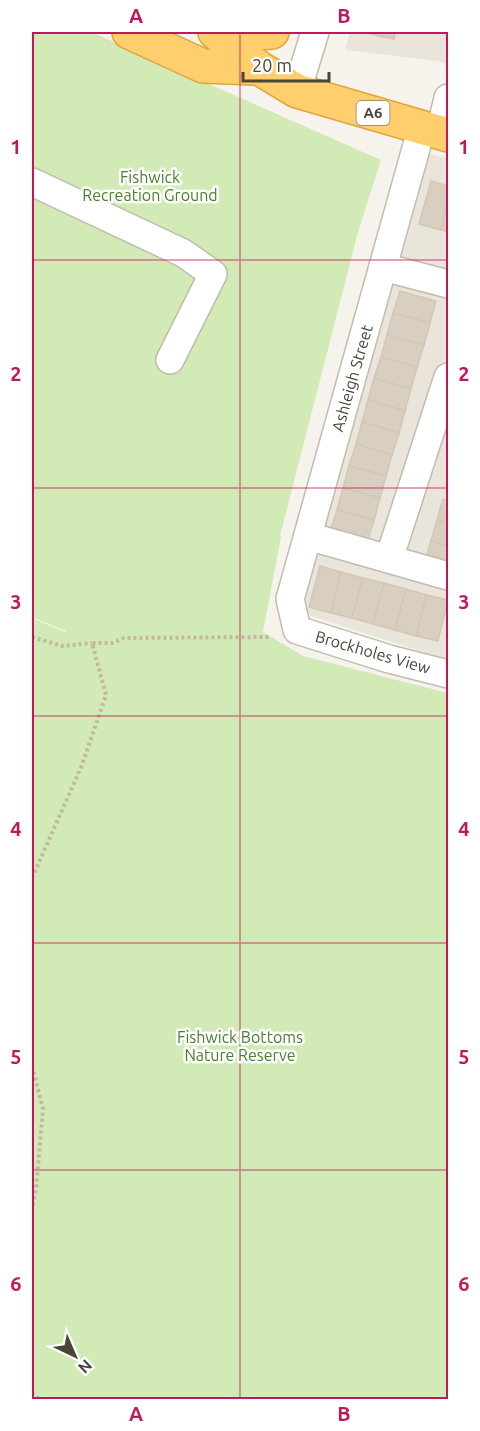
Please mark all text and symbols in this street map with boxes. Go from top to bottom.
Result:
text: A [129,4,143,27]
text: B [337,4,351,27]
scale bar [243,45,328,83]
text: 20 m [252,55,292,75]
road number: A6 [356,101,389,125]
text: 1 [10,135,22,158]
text: 1 [458,135,470,158]
park label: Fishwick Recreation Ground [82,168,218,204]
street label: Ashleigh Street [328,322,376,433]
text: 2 [10,362,22,385]
text: 2 [458,362,470,385]
text: 3 [10,590,22,613]
text: 3 [458,590,470,613]
street label: Brockholes View [313,627,433,677]
text: 4 [10,817,22,840]
text: 4 [458,817,470,840]
park label: Fishwick Bottoms Nature Reserve [177,1028,303,1064]
text: 5 [10,1045,22,1068]
text: 5 [458,1045,470,1068]
text: 6 [10,1272,22,1295]
text: 6 [458,1272,470,1295]
north arrow [45,1326,105,1386]
text: N [75,1356,96,1377]
text: A [129,1402,143,1425]
text: B [337,1402,351,1425]

